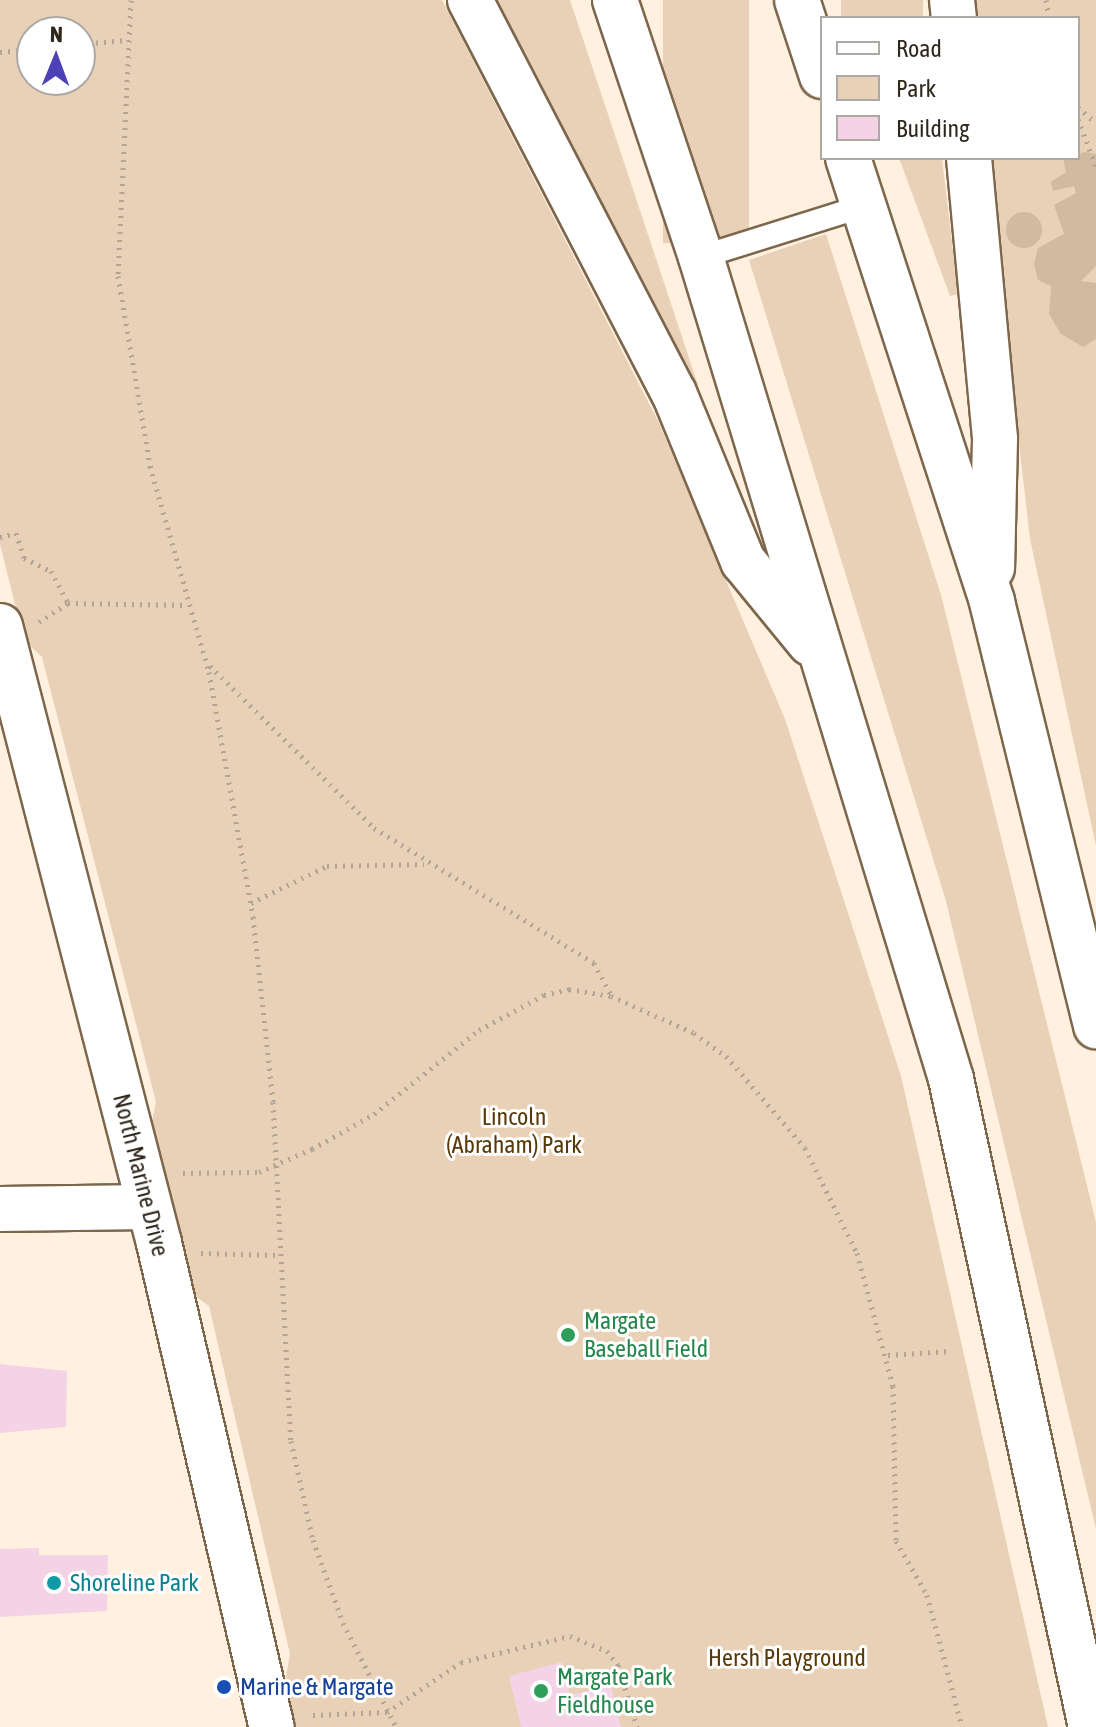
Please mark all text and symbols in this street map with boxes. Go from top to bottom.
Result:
north arrow [16,16,96,96]
legend [820,16,1080,160]
text: N [50,21,63,47]
text: Road [896,35,942,62]
text: Park [896,75,936,102]
text: Building [896,115,969,142]
street label: North Marine Drive [107,1091,175,1259]
park label: Lincoln (Abraham) Park [446,1103,582,1159]
place label: Margate Baseball Field [584,1307,708,1363]
marker: Margate Baseball Field [559,1326,577,1344]
place label: Shoreline Park [70,1569,199,1597]
marker: Shoreline Park [45,1574,63,1592]
park label: Hersh Playground [708,1644,866,1672]
place label: Margate Park Fieldhouse [557,1663,673,1719]
place label: Marine & Margate [240,1673,394,1701]
marker: Marine & Margate [215,1678,233,1696]
marker: Margate Park Fieldhouse [532,1682,550,1700]

